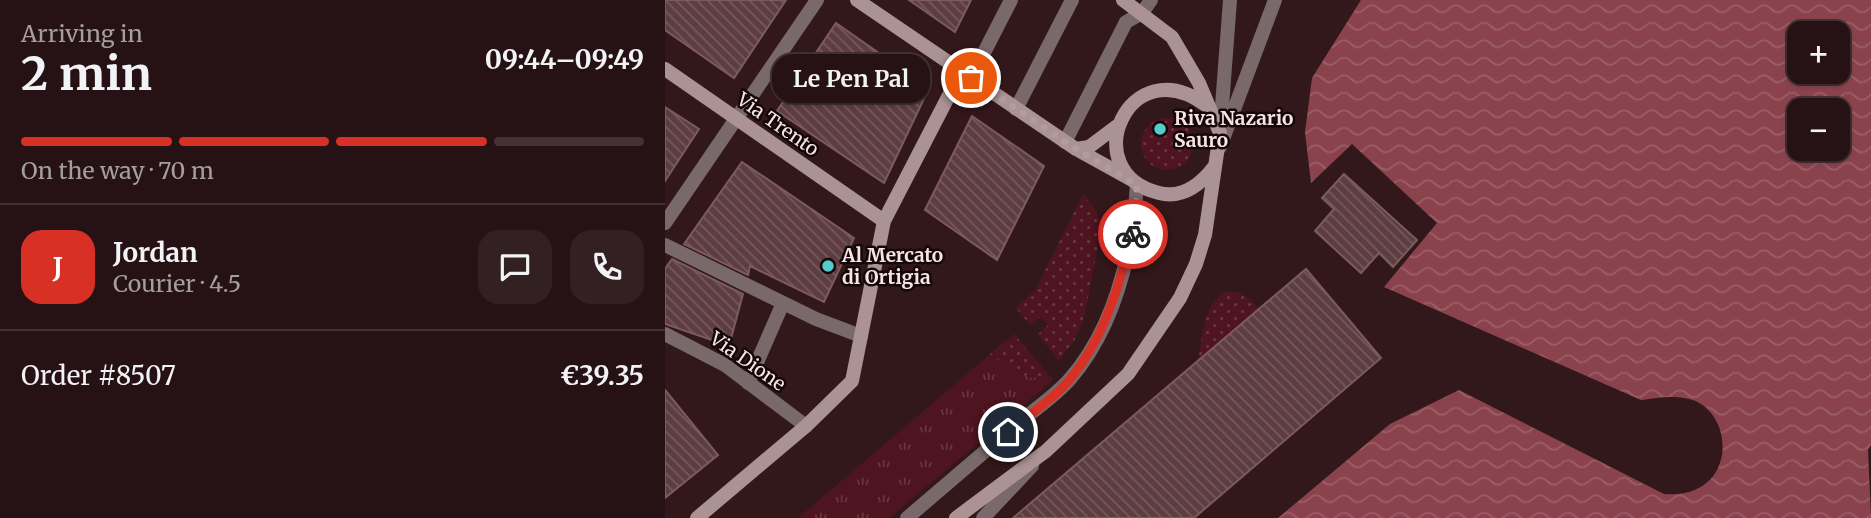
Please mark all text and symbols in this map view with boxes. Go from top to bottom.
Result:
text: Arriving in [21,19,143,48]
map controls [1787,21,1850,161]
button: + [1787,21,1850,84]
text: 09:44–09:49 [485,43,644,76]
text: 2 min [21,45,152,103]
pin [941,48,1001,108]
callout: Le Pen Pal [771,54,929,102]
icon: bag [952,59,990,97]
text: Le Pen Pal [793,64,909,93]
street label: Via Trento [731,86,824,161]
button: − [1787,98,1850,161]
place label: Riva Nazario Sauro [1174,106,1293,152]
marker: Riva Nazario Sauro [1152,121,1168,137]
text: On the way · 70 m [21,156,214,185]
courier [1098,199,1168,269]
icon: bike [1114,215,1152,253]
button: chat [478,230,552,304]
button: phone [570,230,644,304]
text: Jordan [113,236,198,269]
place label: Al Mercato di Ortigia [841,243,943,289]
text: J [53,251,63,284]
marker: Al Mercato di Ortigia [820,258,836,274]
text: Courier · 4.5 [113,269,241,298]
street label: Via Dione [705,326,791,396]
text: Order #8507 [21,359,176,392]
text: €39.35 [560,359,644,392]
pin [978,402,1038,462]
icon: home [989,413,1027,451]

